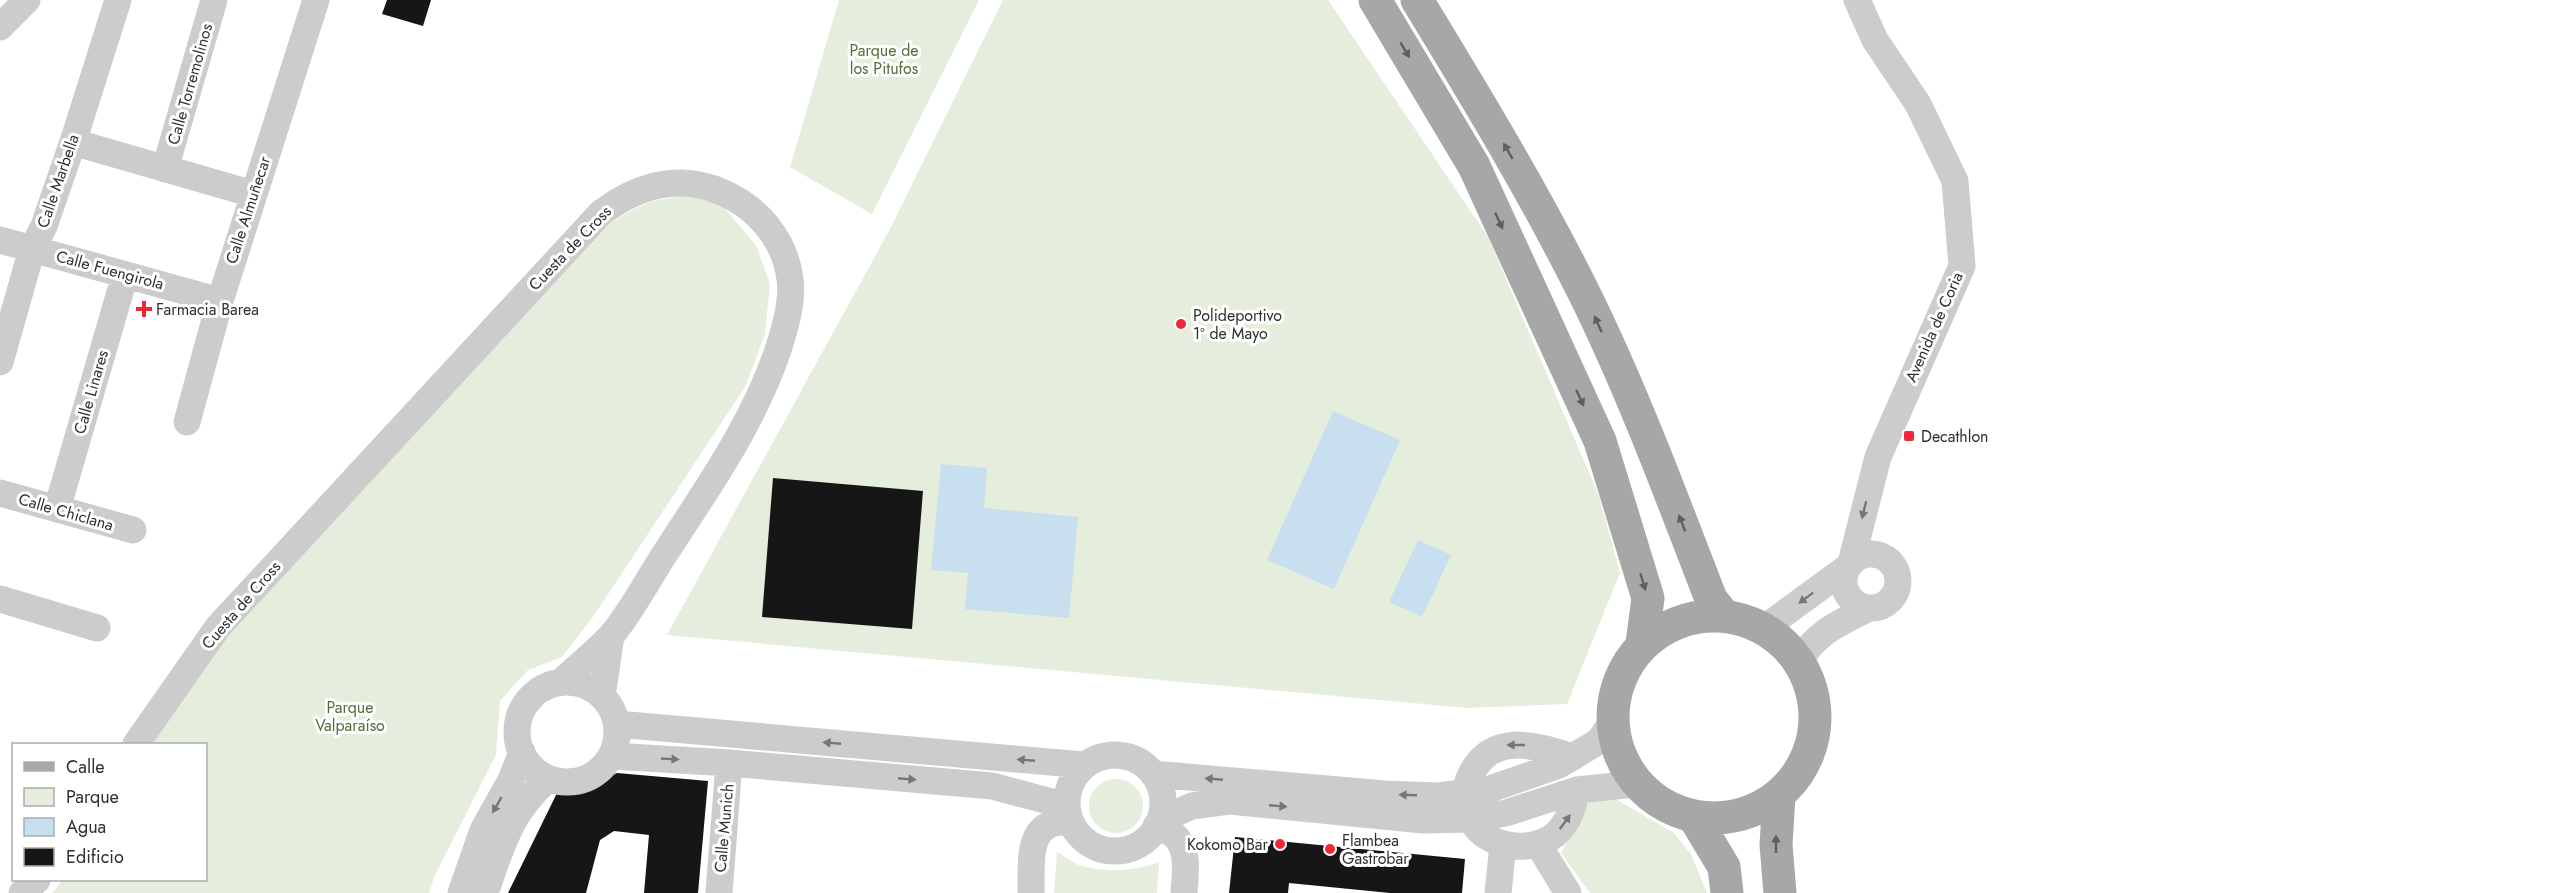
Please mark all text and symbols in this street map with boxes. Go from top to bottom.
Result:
street label: Calle Torremolinos [162,21,218,147]
park label: Parque de los Pitufos [849,39,919,80]
one-way arrow [1399,42,1410,58]
street label: Calle Marbella [31,131,85,231]
one-way arrow [1503,142,1513,159]
street label: Calle Almuñecar [220,153,276,267]
street label: Cuesta de Cross [523,200,617,296]
one-way arrow [1494,212,1504,230]
street label: Calle Fuengirola [54,245,166,295]
street label: Avenida de Coria [1899,268,1969,386]
place label: Farmacia Barea [156,298,259,321]
marker: Farmacia Barea [137,302,151,316]
place label: Polideportivo 1º de Mayo [1193,304,1282,345]
one-way arrow [1593,315,1603,333]
marker: Polideportivo 1º de Mayo [1174,317,1188,331]
street label: Calle Linares [68,347,114,437]
one-way arrow [1576,389,1585,406]
place label: Decathlon [1921,425,1989,448]
marker: Decathlon [1902,429,1916,443]
street label: Calle Chiclana [16,487,116,537]
one-way arrow [1859,500,1869,519]
one-way arrow [1676,514,1686,532]
street label: Cuesta de Cross [196,556,286,654]
one-way arrow [1639,573,1648,591]
one-way arrow [1798,592,1814,604]
park label: Parque Valparaíso [315,696,385,737]
one-way arrow [822,738,841,748]
one-way arrow [1507,740,1526,750]
legend [12,743,207,881]
text: Calle [66,754,105,780]
one-way arrow [661,755,680,764]
one-way arrow [1017,755,1036,765]
one-way arrow [897,774,916,784]
one-way arrow [1204,774,1223,784]
street label: Calle Munich [709,783,739,873]
text: Parque [66,784,119,810]
one-way arrow [1399,790,1418,799]
one-way arrow [492,797,503,813]
one-way arrow [1269,801,1288,811]
text: Agua [66,814,106,840]
one-way arrow [1559,815,1571,831]
place label: Flambea Gastrobar [1342,829,1409,870]
place label: Kokomo Bar [1187,833,1269,856]
one-way arrow [1772,835,1781,854]
marker: Kokomo Bar [1273,837,1287,851]
marker: Flambea Gastrobar [1323,842,1337,856]
text: Edificio [66,844,124,870]

